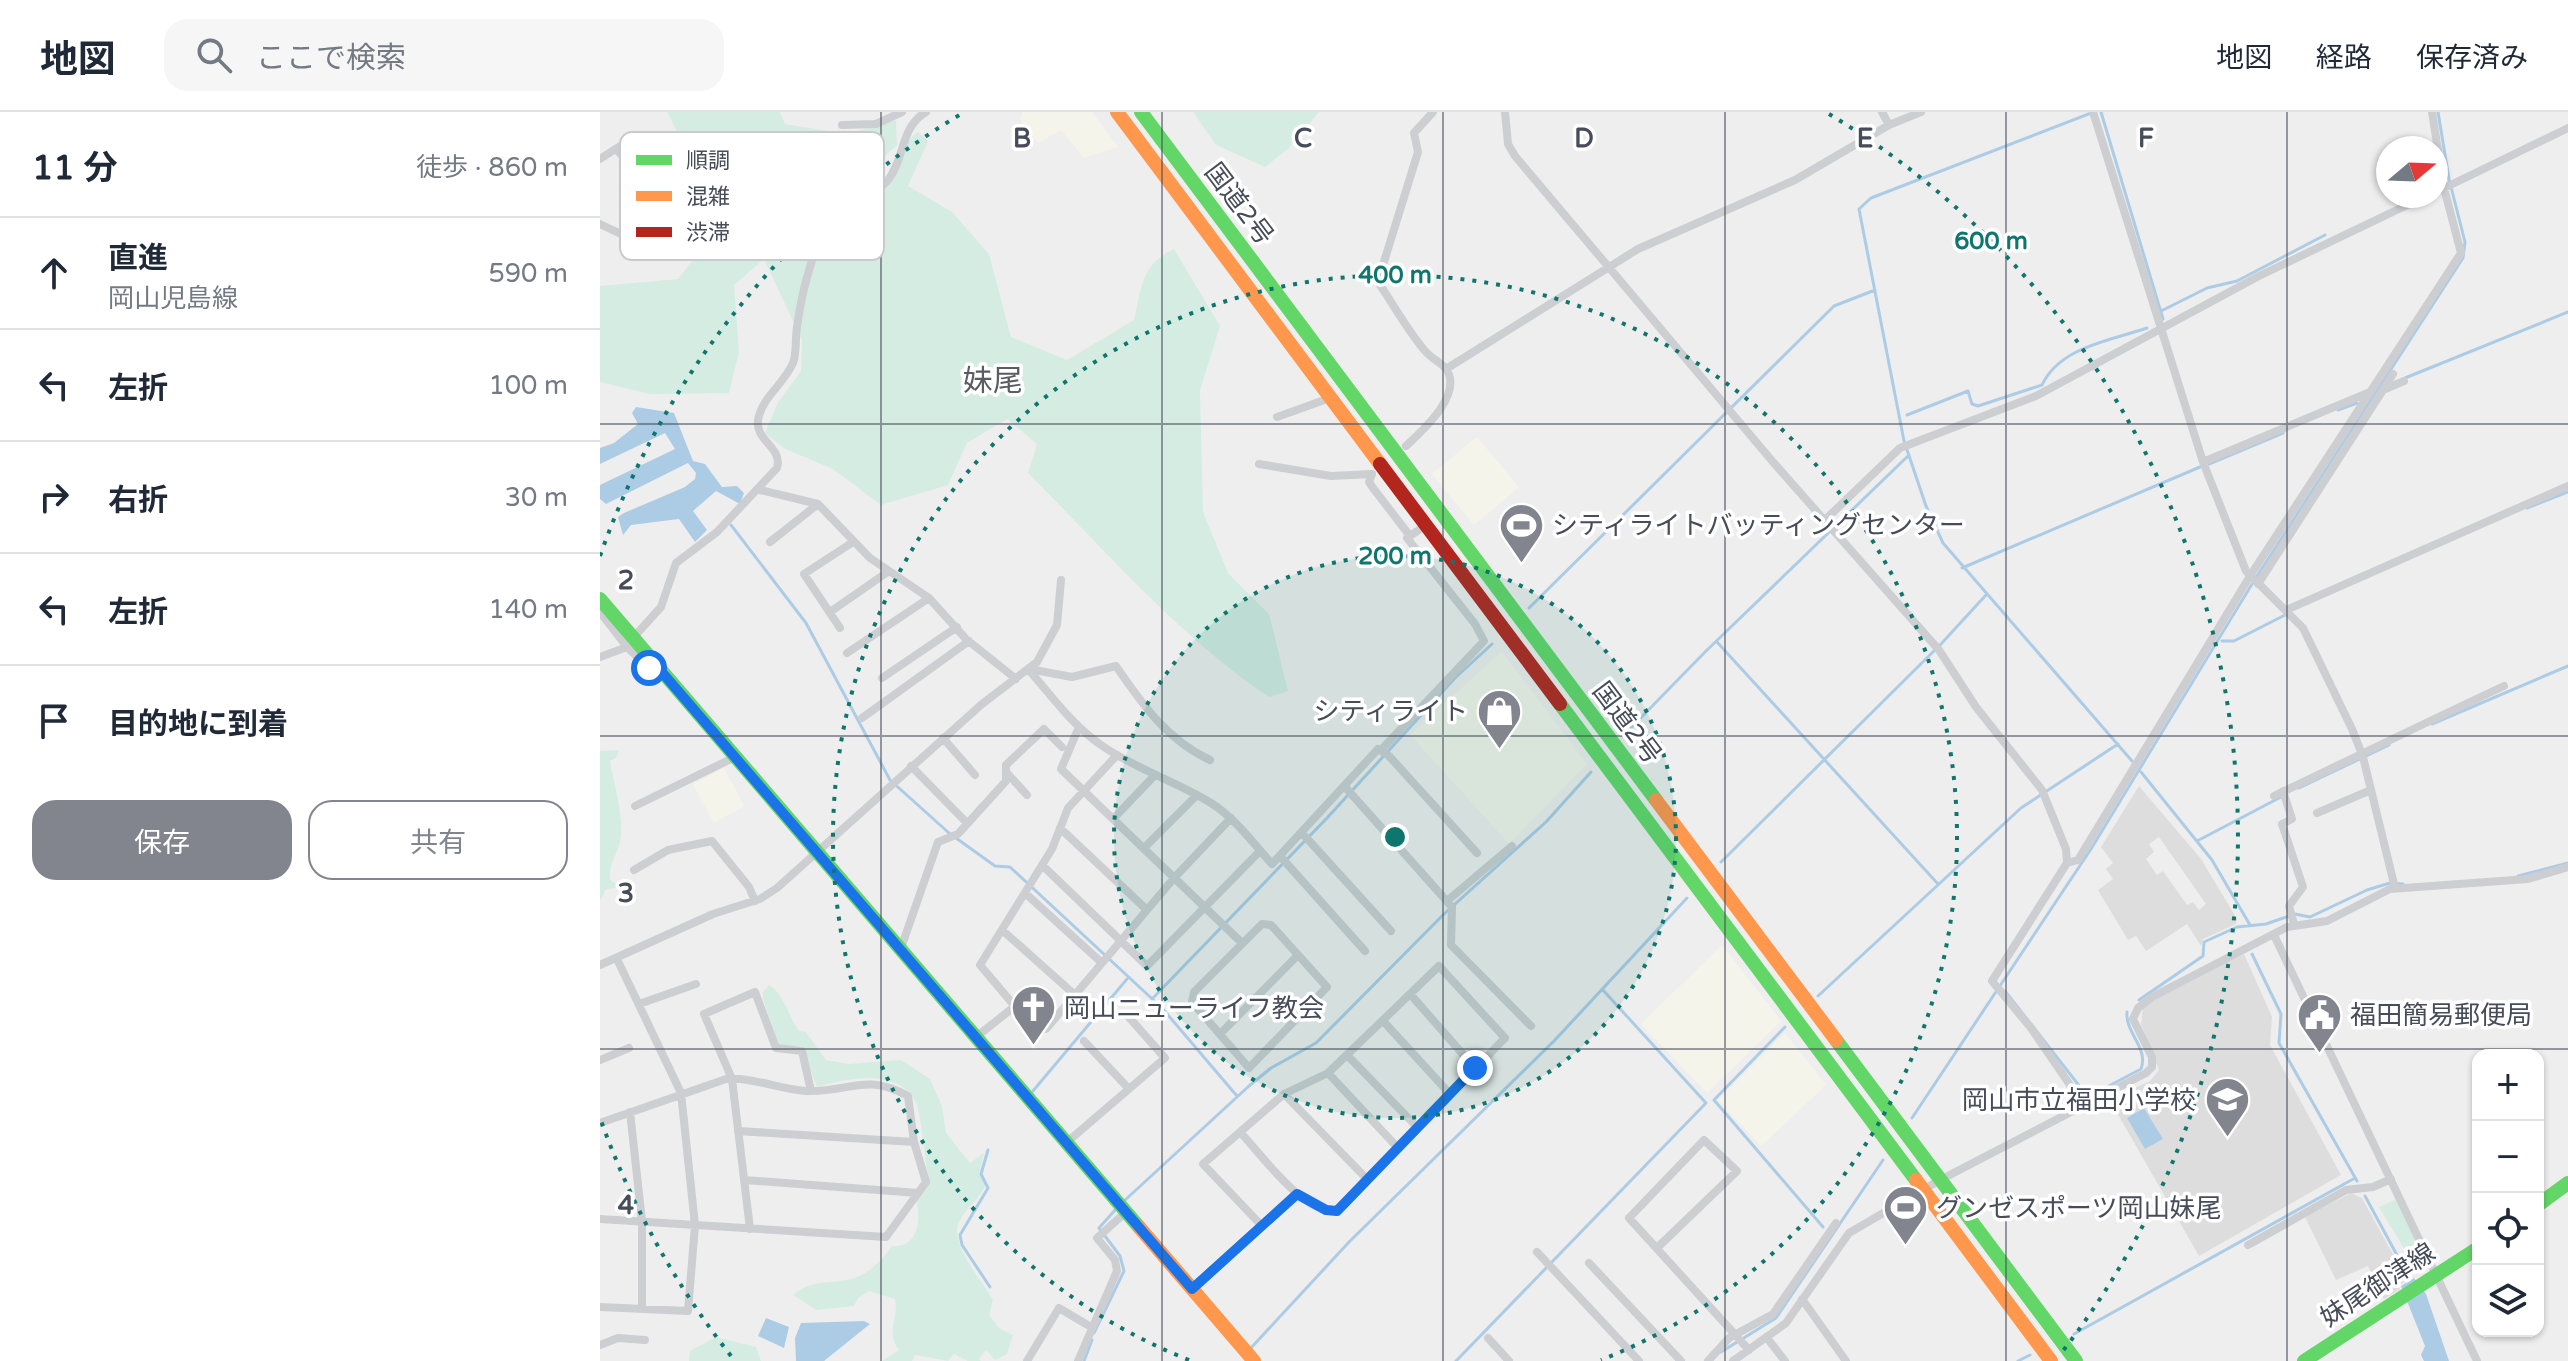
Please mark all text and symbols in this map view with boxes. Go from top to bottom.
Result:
search box [164,19,724,91]
icon: search [192,33,236,77]
text: 地図 [40,37,116,83]
text: ここで検索 [256,40,406,77]
text: 地図 [2216,41,2272,75]
text: 経路 [2316,41,2372,75]
text: 保存済み [2416,41,2528,75]
text: B [1013,123,1031,154]
text: C [1294,123,1312,154]
text: D [1574,123,1594,154]
text: E [1857,123,1873,154]
text: F [2138,123,2154,154]
legend [620,132,884,260]
north arrow [2376,136,2448,208]
text: 11 分 [32,148,118,189]
text: 順調 [686,148,730,174]
text: 徒歩 · 860 m [416,152,568,183]
street label: 国道2号 [1198,157,1280,251]
text: 混雑 [686,184,730,210]
text: 渋滞 [686,220,730,246]
text: 600 m [1954,227,2028,256]
text: 直進 [108,240,168,277]
icon: ahead [32,251,76,295]
text: 590 m [488,258,568,289]
text: 400 m [1358,261,1432,290]
text: 岡山児島線 [108,283,238,314]
icon: left [32,363,76,407]
district label: 妹尾 [963,363,1023,400]
text: 左折 [108,370,168,407]
text: 100 m [488,370,568,401]
icon: right [32,475,76,519]
text: 右折 [108,482,168,519]
text: 30 m [505,482,568,513]
sports icon: シティライトバッティングセンター [1497,501,1545,564]
place label: シティライトバッティングセンター [1552,510,1965,541]
text: 200 m [1358,542,1432,571]
text: 2 [618,565,634,596]
icon: left [32,587,76,631]
text: 左折 [108,594,168,631]
text: 140 m [488,594,568,625]
route start [631,650,667,686]
street label: 国道2号 [1586,676,1668,770]
shop icon: シティライト [1475,687,1523,750]
place label: シティライト [1314,696,1468,727]
icon: arrive [32,699,76,743]
text: 目的地に到着 [108,706,288,743]
button: 保存 [32,800,292,880]
button: 共有 [308,800,568,880]
centre of rings [1381,823,1409,851]
text: 3 [618,878,634,909]
church icon: 岡山ニューライフ教会 [1009,984,1057,1047]
public building icon: 福田簡易郵便局 [2295,991,2343,1054]
place label: 岡山ニューライフ教会 [1064,993,1324,1024]
place label: 福田簡易郵便局 [2350,1000,2532,1031]
map controls [2472,1049,2544,1337]
button: + [2472,1049,2544,1121]
route end [1457,1050,1493,1086]
school or university icon: 岡山市立福田小学校 [2203,1076,2251,1139]
place label: 岡山市立福田小学校 [1962,1085,2196,1116]
button: − [2472,1121,2544,1193]
sports icon: グンゼスポーツ岡山妹尾 [1881,1184,1929,1247]
text: 4 [618,1190,634,1221]
place label: グンゼスポーツ岡山妹尾 [1936,1193,2221,1224]
button: locate [2472,1193,2544,1265]
street label: 妹尾御津線 [2315,1237,2441,1333]
button: layers [2472,1265,2544,1337]

